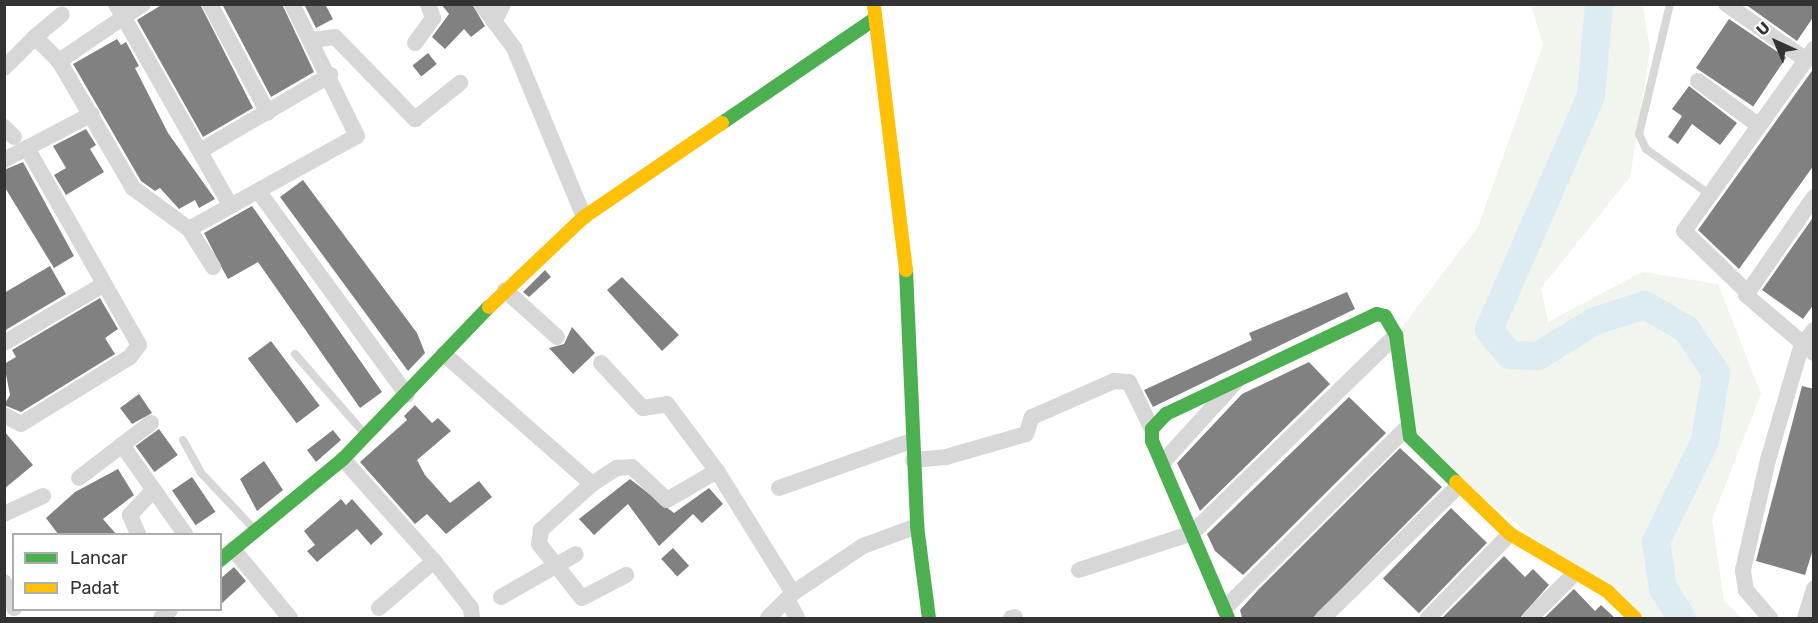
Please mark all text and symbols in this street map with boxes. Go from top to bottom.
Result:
north arrow [1746,12,1806,72]
text: U [1752,18,1774,40]
legend [12,533,222,611]
text: Lancar [70,547,128,569]
text: Padat [70,577,119,599]

